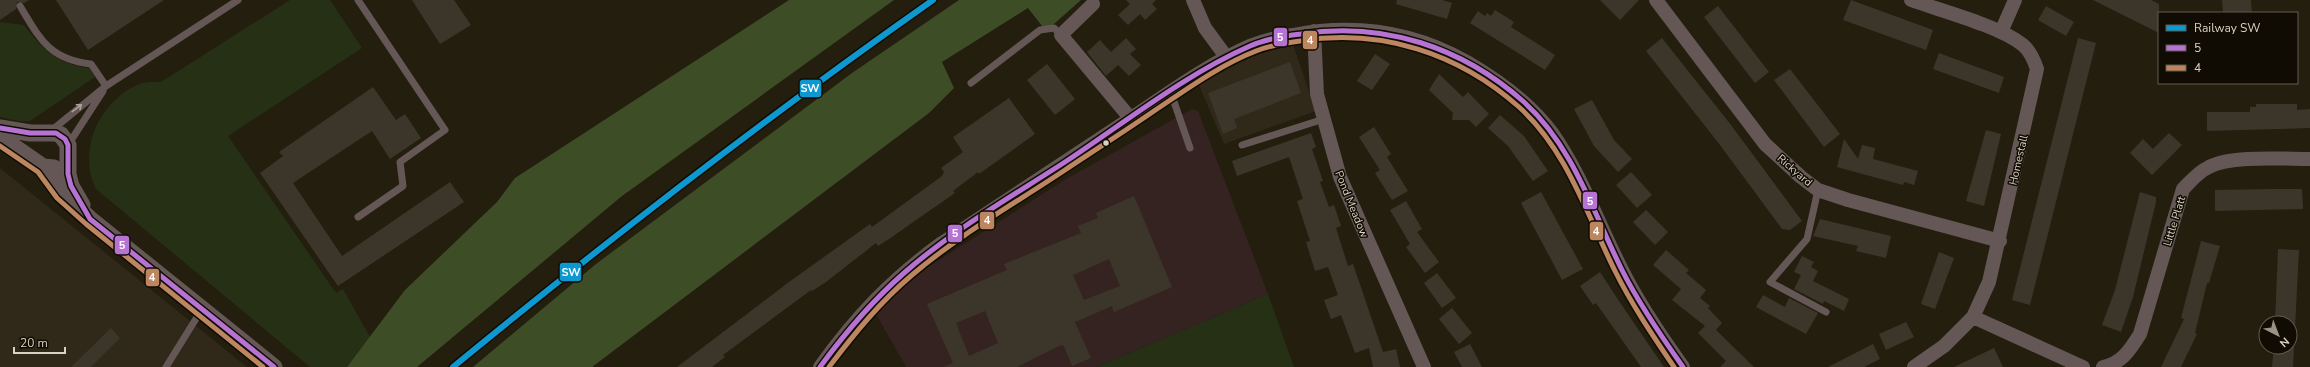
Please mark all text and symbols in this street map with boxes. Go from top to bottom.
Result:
legend [2158,12,2298,84]
text: Railway SW [2194,20,2261,36]
line badge: 5 [1273,27,1288,47]
text: 5 [1277,30,1284,45]
line badge: 4 [1302,30,1318,50]
text: 4 [1307,33,1314,48]
text: 5 [2194,40,2201,56]
text: 4 [2194,60,2201,76]
line badge: SW [799,79,822,98]
text: SW [800,81,820,96]
one-way arrow [71,104,82,113]
street label: Homestall [2005,133,2032,187]
unlabelled marker [1101,138,1111,148]
street label: Rickyard [1774,151,1815,190]
street label: Pond Meadow [1331,168,1372,240]
line badge: 5 [1582,191,1598,210]
text: 5 [1587,194,1594,209]
street label: Little Platt [2160,194,2189,248]
line badge: 4 [979,211,995,230]
text: 4 [984,213,991,228]
line badge: 4 [1589,221,1604,241]
line badge: 5 [947,224,963,243]
text: 4 [1593,224,1600,239]
text: 5 [952,226,959,241]
line badge: 5 [114,235,130,255]
text: 5 [119,238,126,253]
line badge: SW [559,262,582,282]
text: SW [561,265,581,280]
line badge: 4 [145,268,160,287]
text: 4 [149,270,156,285]
north arrow [2258,315,2298,355]
scale bar [14,329,65,355]
text: N [2276,334,2292,350]
text: 20 m [20,335,48,351]

